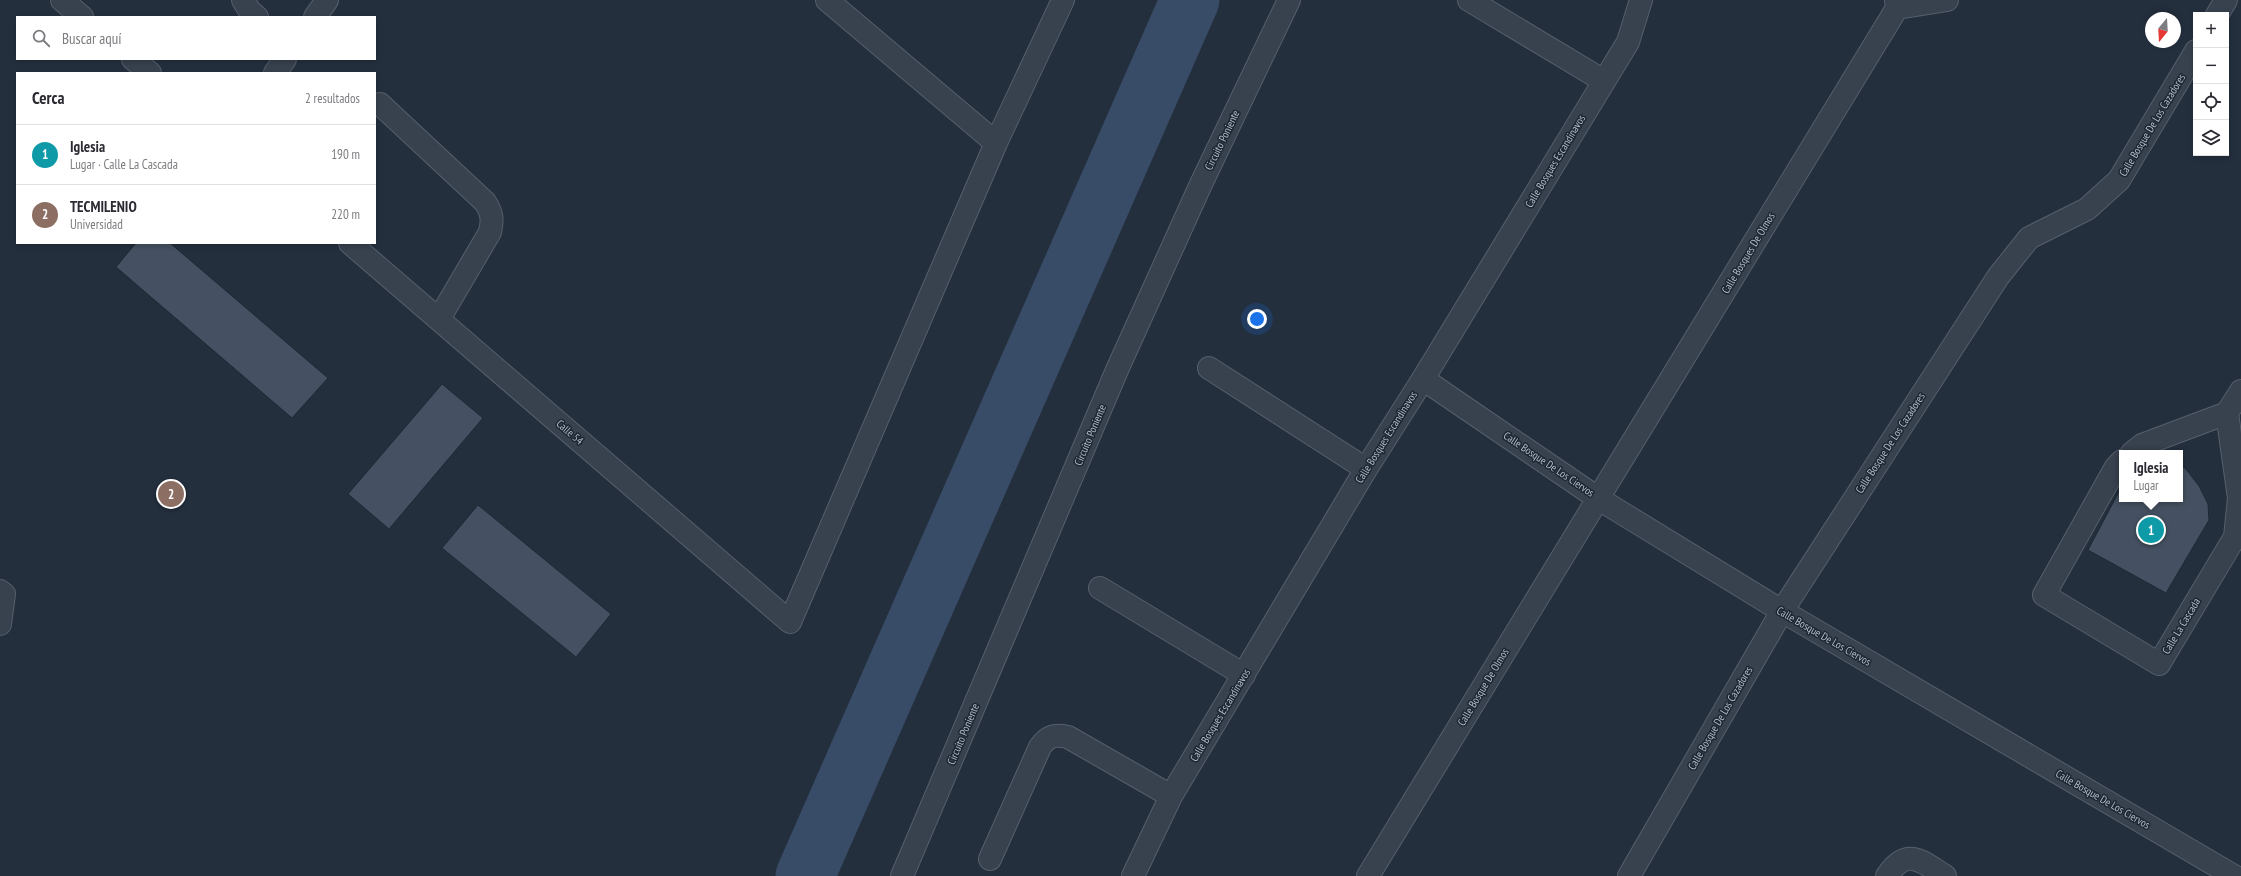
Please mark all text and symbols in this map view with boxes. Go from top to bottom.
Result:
north arrow [2145,12,2181,48]
map controls [2193,12,2229,156]
button: + [2193,12,2229,48]
search box [16,16,376,60]
icon: search [30,27,52,49]
text: Buscar aquí [62,29,122,48]
button: − [2193,48,2229,84]
street label: Calle Bosque De Los Cazadores [2116,71,2188,179]
button: locate [2193,84,2229,120]
text: Cerca [32,87,65,109]
text: 2 resultados [305,90,360,107]
street label: Circuito Poniente [1201,107,1243,172]
street label: Calle Bosques Escandinavos [1522,112,1588,210]
button: layers [2193,120,2229,156]
text: Iglesia [70,137,105,156]
text: 1 [42,146,48,163]
text: 190 m [331,146,360,163]
text: Lugar · Calle La Cascada [70,156,178,173]
text: TECMILENIO [70,197,137,216]
text: 2 [42,206,48,223]
text: 220 m [331,206,360,223]
street label: Calle Bosques De Olmos [1718,210,1778,296]
text: Universidad [70,216,123,233]
your location [1247,309,1267,329]
street label: Calle Bosques Escandinavos [1352,388,1420,486]
street label: Calle Bosque De Los Cazadores [1852,390,1928,496]
street label: Circuito Poniente [1071,402,1109,468]
street label: Calle 54 [554,416,586,448]
street label: Calle Bosque De Los Ciervos [1501,428,1597,500]
popup [2119,450,2183,502]
text: Iglesia [2133,458,2169,477]
text: Lugar [2133,477,2159,494]
pin: 2 [158,479,184,509]
pin: 1 [2138,515,2164,545]
street label: Calle La Cascada [2159,595,2203,657]
street label: Calle Bosque De Los Ciervos [1774,603,1874,669]
street label: Calle Bosque De Olmos [1454,645,1512,728]
street label: Calle Bosque De Los Cazadores [1685,663,1756,772]
street label: Calle Bosques Escandinavos [1187,666,1253,764]
street label: Circuito Poniente [944,701,982,767]
street label: Calle Bosque De Los Ciervos [2053,766,2153,832]

